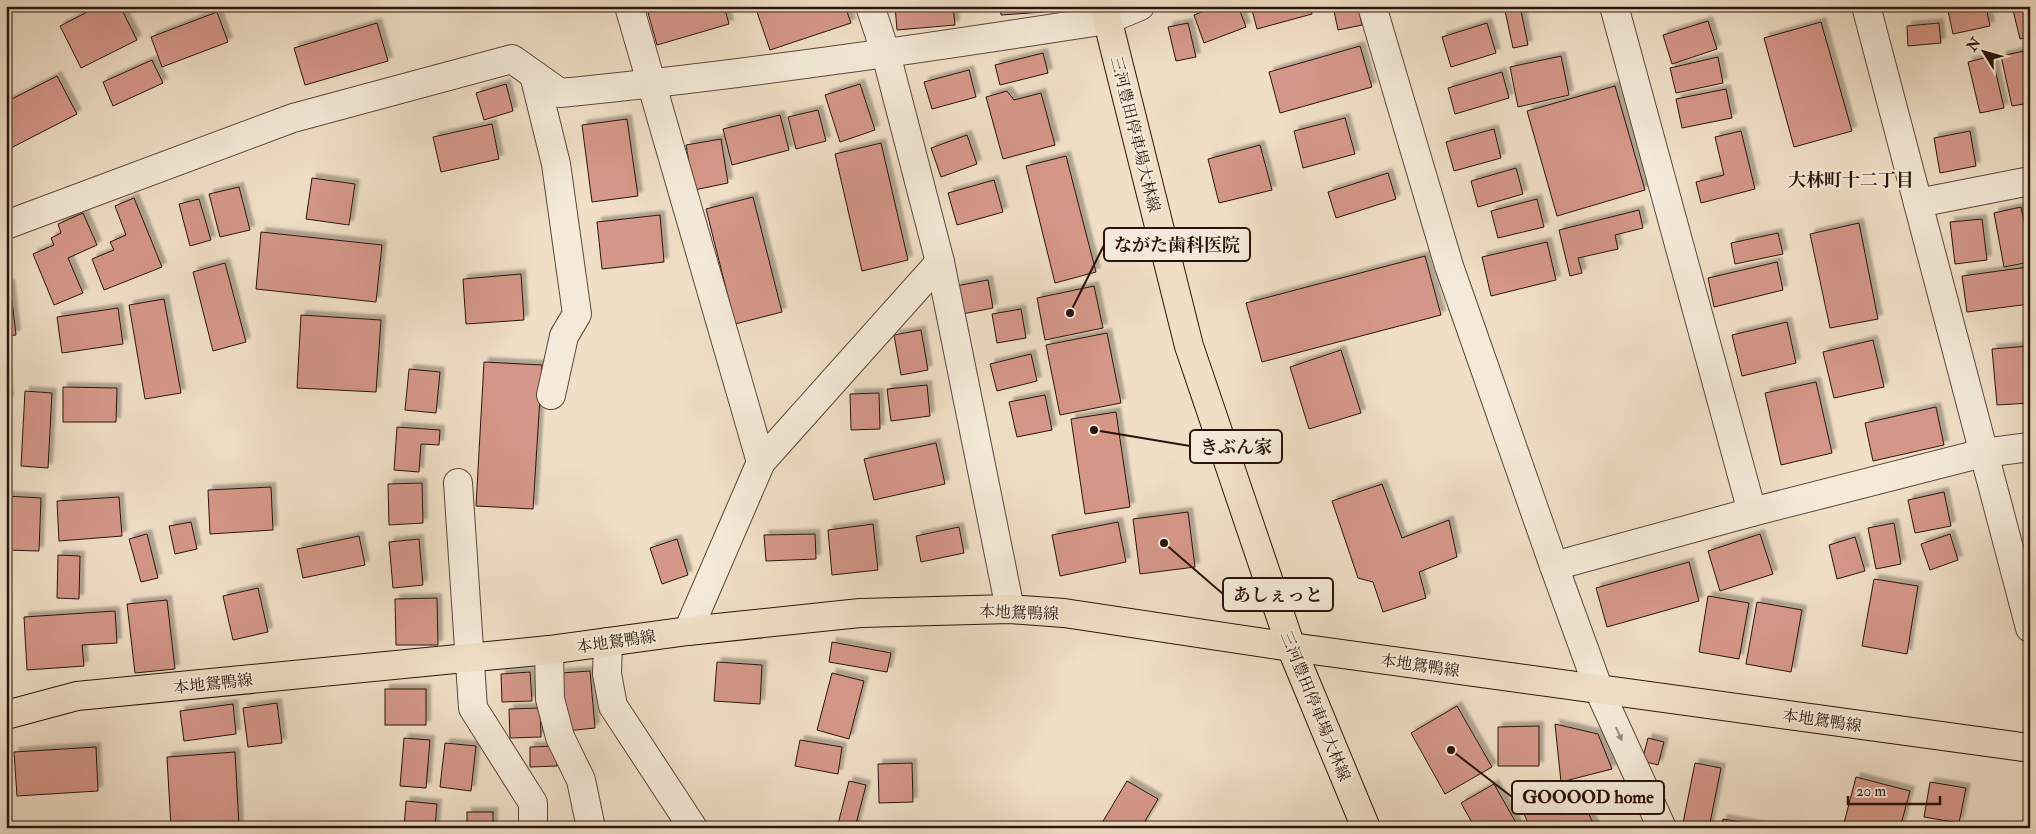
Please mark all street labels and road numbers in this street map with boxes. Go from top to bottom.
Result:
street label: 三河豊田停車場大林線 [1106,54,1164,214]
street label: 本地鴛鴨線 [979,602,1059,624]
street label: 本地鴛鴨線 [575,627,657,657]
street label: 三河豊田停車場大林線 [1276,628,1354,784]
street label: 本地鴛鴨線 [1379,651,1461,681]
street label: 本地鴛鴨線 [172,670,254,698]
street label: 本地鴛鴨線 [1781,706,1863,736]

